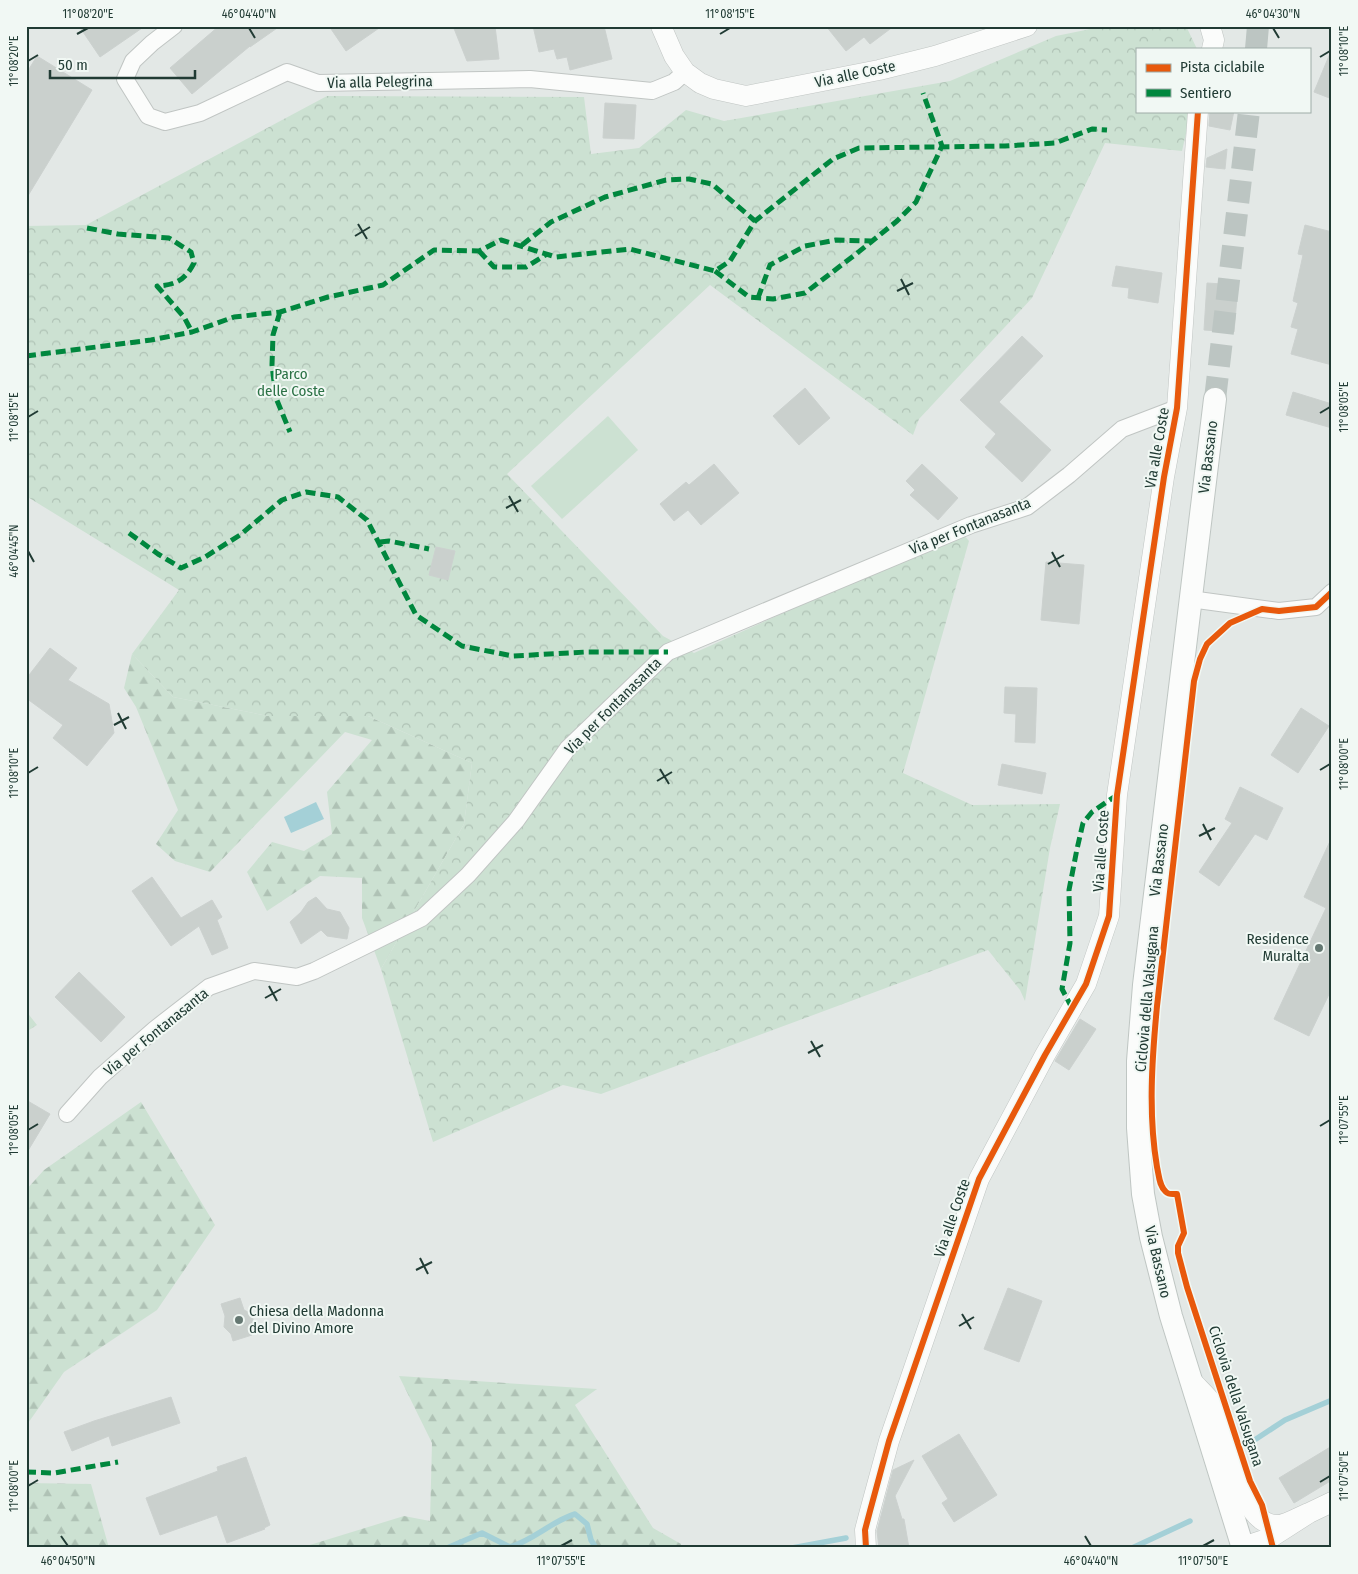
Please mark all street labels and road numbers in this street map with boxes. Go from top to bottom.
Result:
street label: Via alle Coste [813,57,897,91]
street label: Via alla Pelegrina [327,72,433,92]
street label: Via alle Coste [1141,406,1173,490]
street label: Via Bassano [1195,419,1221,495]
street label: Via per Fontanasanta [907,493,1033,559]
street label: Via per Fontanasanta [561,654,665,758]
street label: Via alle Coste [1089,809,1113,893]
street label: Via Bassano [1146,822,1172,898]
street label: Ciclovia della Valsugana [1132,925,1162,1073]
street label: Via per Fontanasanta [100,984,212,1080]
street label: Via alle Coste [930,1176,974,1260]
street label: Via Bassano [1141,1224,1175,1300]
street label: Ciclovia della Valsugana [1205,1323,1267,1469]

